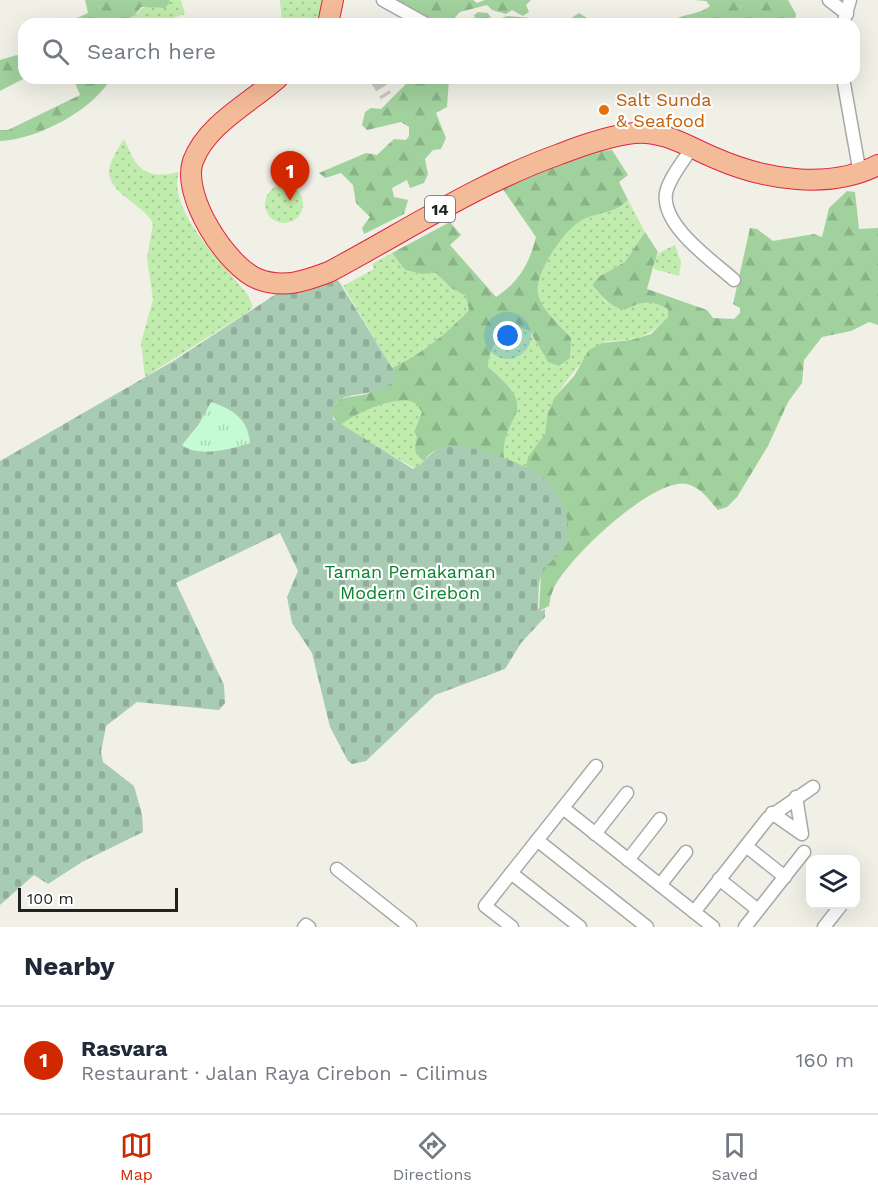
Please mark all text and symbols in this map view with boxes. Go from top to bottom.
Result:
search box [18,18,860,84]
icon: search [39,35,72,68]
text: Search here [87,39,216,64]
place label: Salt Sunda & Seafood [616,89,712,131]
marker: Salt Sunda & Seafood [597,103,611,117]
pin: 1 [270,152,310,201]
road number: 14 [425,196,455,222]
your location [493,321,522,350]
park label: Taman Pemakaman Modern Cirebon [324,561,496,603]
map controls [806,855,860,909]
button: layers [806,855,860,909]
scale bar [18,885,178,912]
text: 100 m [27,889,74,908]
text: Nearby [24,951,115,981]
text: Rasvara [81,1036,167,1061]
text: 1 [39,1048,48,1072]
text: 160 m [796,1048,854,1072]
text: Restaurant · Jalan Raya Cirebon - Cilimus [81,1061,488,1085]
tab: Map [120,1129,153,1184]
tab: Directions [393,1129,472,1184]
tab: Saved [712,1129,758,1184]

